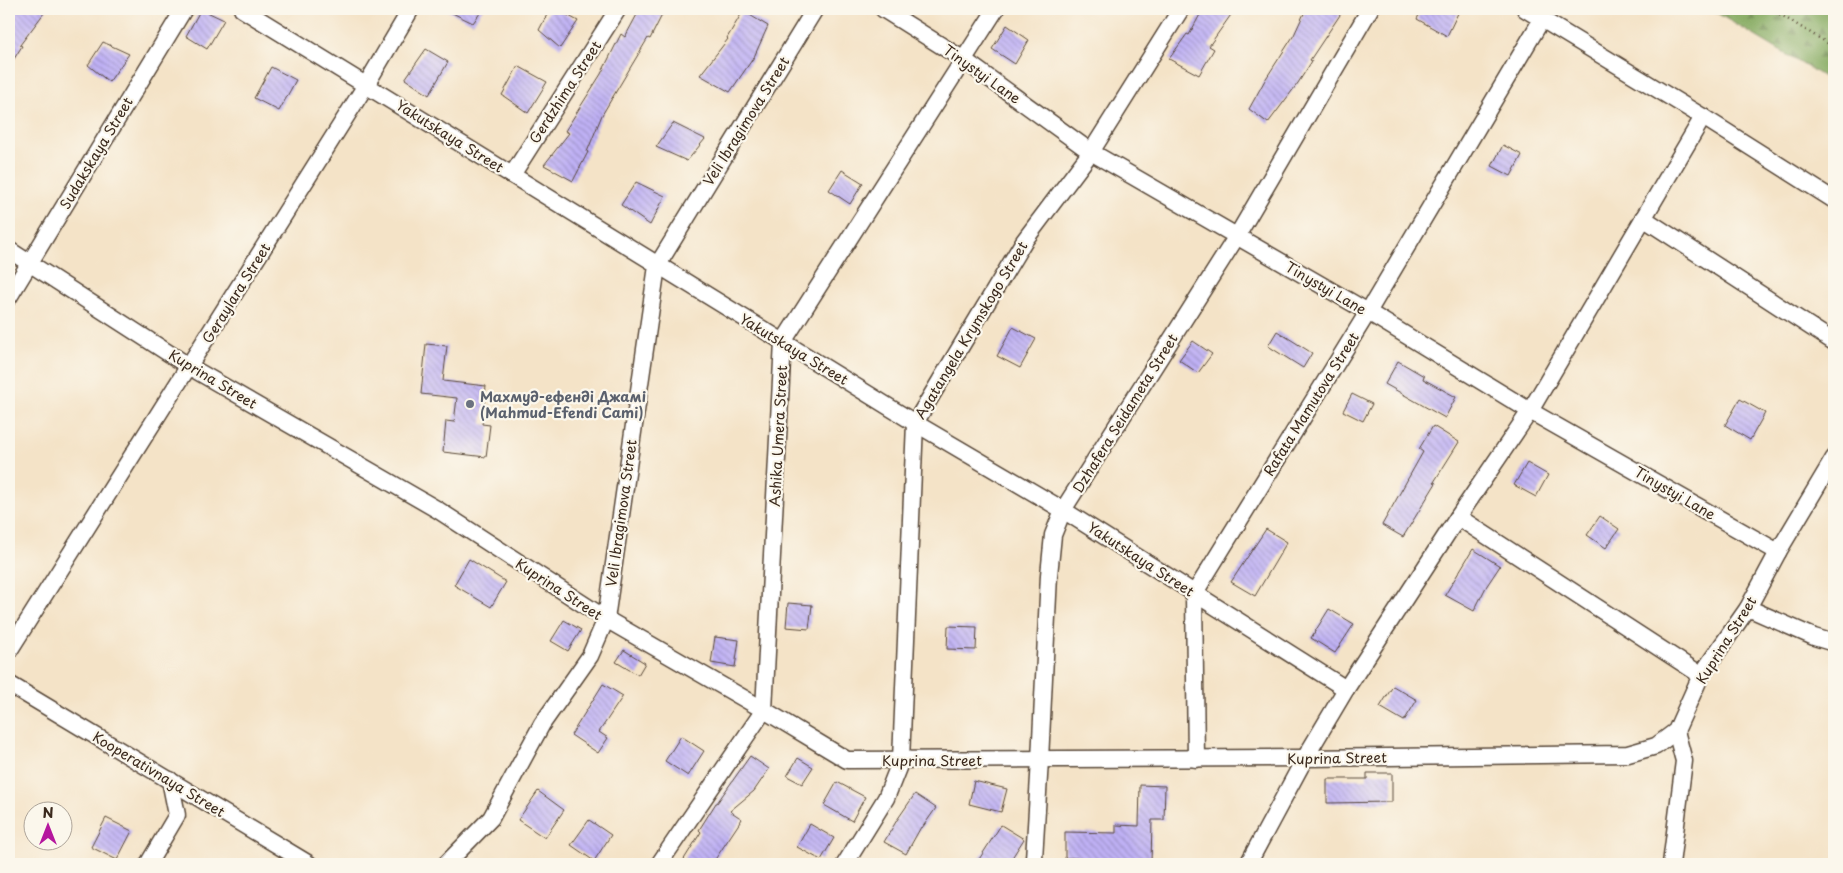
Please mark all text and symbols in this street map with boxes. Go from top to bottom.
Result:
street label: Gerdzhima Street [524,36,606,148]
street label: Tinystyi Lane [939,39,1025,109]
street label: Veli Ibragimova Street [698,52,794,190]
street label: Sudakskaya Street [54,93,138,213]
street label: Yakutskaya Street [392,94,508,178]
street label: Agatangela Krymskogo Street [909,237,1033,423]
street label: Geraylara Street [197,239,275,347]
street label: Tinystyi Lane [1281,256,1371,320]
street label: Yakutskaya Street [736,308,853,390]
street label: Rafata Mamutova Street [1258,328,1364,480]
street label: Dzhafera Seidameta Street [1067,329,1183,497]
street label: Kuprina Street [165,344,261,414]
street label: Ashika Umera Street [764,365,792,507]
place label: Махмуд-ефенді Джамі (Mahmud-Efendi Cami) [480,386,646,423]
marker: Махмуд-ефенді Джамі (Mahmud-Efendi Cami) [464,398,476,410]
street label: Veli Ibragimova Street [600,438,642,588]
street label: Tinystyi Lane [1630,461,1720,525]
street label: Yakutskaya Street [1083,517,1199,602]
street label: Kuprina Street [511,553,607,625]
street label: Kuprina Street [1691,592,1761,688]
street label: Kooperativnaya Street [89,726,229,822]
street label: Kuprina Street [1287,747,1387,769]
street label: Kuprina Street [882,750,982,771]
north arrow [22,800,72,850]
text: N [42,802,54,823]

